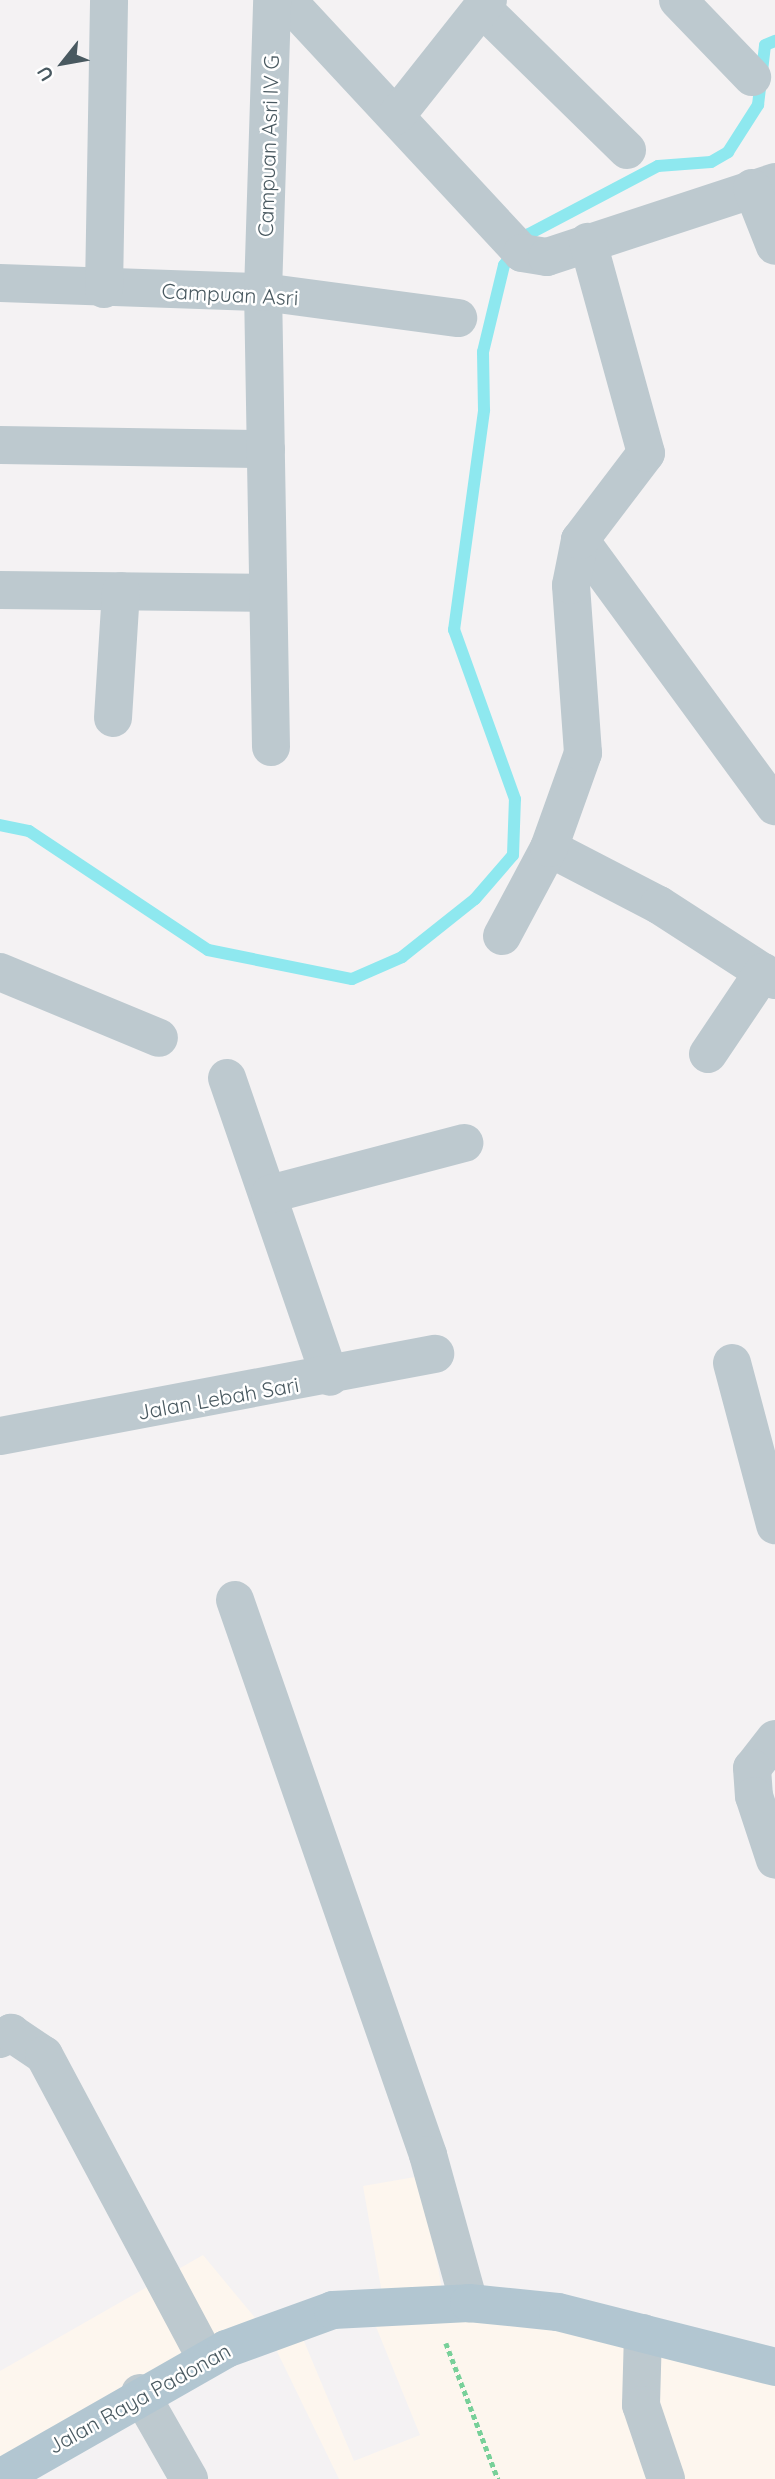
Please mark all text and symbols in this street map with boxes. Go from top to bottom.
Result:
north arrow [28,28,98,98]
street label: Campuan Asri IV G [252,55,284,237]
text: U [31,62,59,86]
street label: Campuan Asri [161,278,299,310]
street label: Jalan Lebah Sari [135,1371,301,1425]
street label: Jalan Raya Padonan [43,2337,235,2459]

